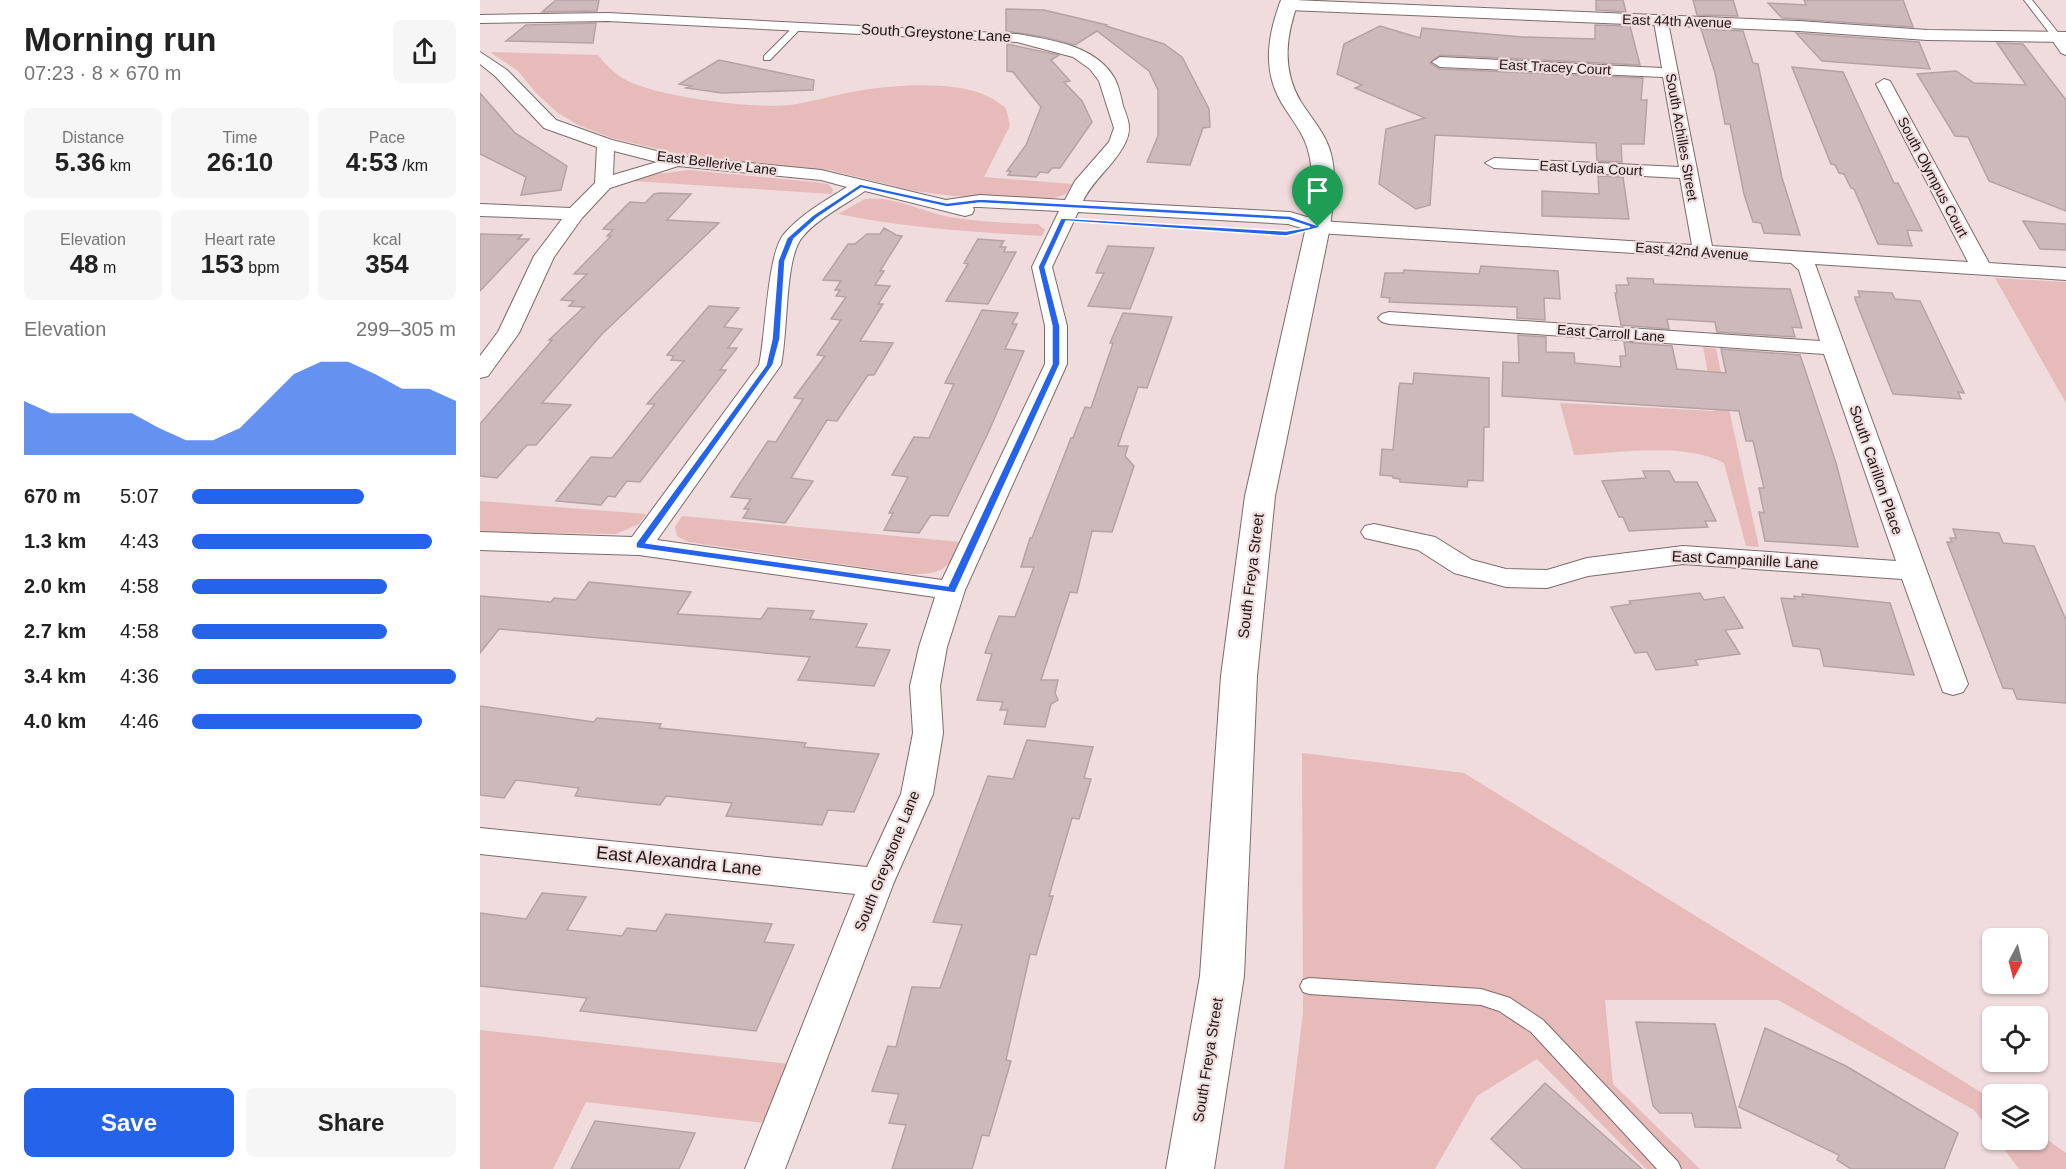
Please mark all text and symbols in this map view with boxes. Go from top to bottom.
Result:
street label: East 44th Avenue [1622,11,1732,31]
button: share [393,20,456,83]
street label: South Greystone Lane [861,20,1011,45]
text: Morning run [24,21,216,58]
street label: East Tracey Court [1499,56,1611,78]
text: 07:23 · 8 × 670 m [24,62,181,84]
street label: South Achilles Street [1663,72,1701,202]
street label: South Olympus Court [1895,114,1972,240]
text: Distance [62,129,124,146]
text: Time [223,129,257,146]
text: Pace [369,129,405,146]
text: 5.36 [55,147,105,177]
text: 26:10 [207,147,273,177]
text: 4:53 [346,147,398,177]
street label: East Bellerive Lane [656,148,778,178]
text: km [105,157,131,174]
text: /km [398,157,428,174]
street label: East Lydia Court [1539,157,1643,179]
pin [1292,165,1343,227]
icon: arrive [1301,174,1334,207]
text: Elevation [60,231,126,248]
text: Heart rate [204,231,276,248]
text: kcal [373,231,401,248]
street label: East 42nd Avenue [1635,239,1749,263]
text: 48 [70,249,99,279]
text: 153 [201,249,244,279]
text: 354 [365,249,409,279]
text: m [99,259,116,276]
text: bpm [244,259,279,276]
text: Elevation [24,318,106,340]
text: 299–305 m [356,318,456,340]
street label: East Carroll Lane [1556,321,1666,345]
street label: South Carillon Place [1846,403,1907,537]
text: 670 m [24,485,81,507]
text: 5:07 [120,485,159,507]
street label: South Freya Street [1234,512,1267,639]
text: 1.3 km [24,530,86,552]
text: 4:43 [120,530,159,552]
street label: East Campanille Lane [1671,547,1819,572]
text: 2.0 km [24,575,86,597]
text: 4:58 [120,575,159,597]
text: 2.7 km [24,620,86,642]
text: 4:58 [120,620,159,642]
text: 3.4 km [24,665,86,687]
text: 4:36 [120,665,159,687]
text: 4.0 km [24,710,86,732]
text: 4:46 [120,710,159,732]
street label: South Greystone Lane [851,788,923,934]
street label: East Alexandra Lane [595,842,763,880]
north arrow [1982,928,2048,994]
map controls [1982,928,2048,1150]
street label: South Freya Street [1189,996,1226,1123]
button: locate [1982,1006,2048,1072]
button: layers [1982,1084,2048,1150]
button: Save [24,1088,234,1157]
button: Share [246,1088,456,1157]

